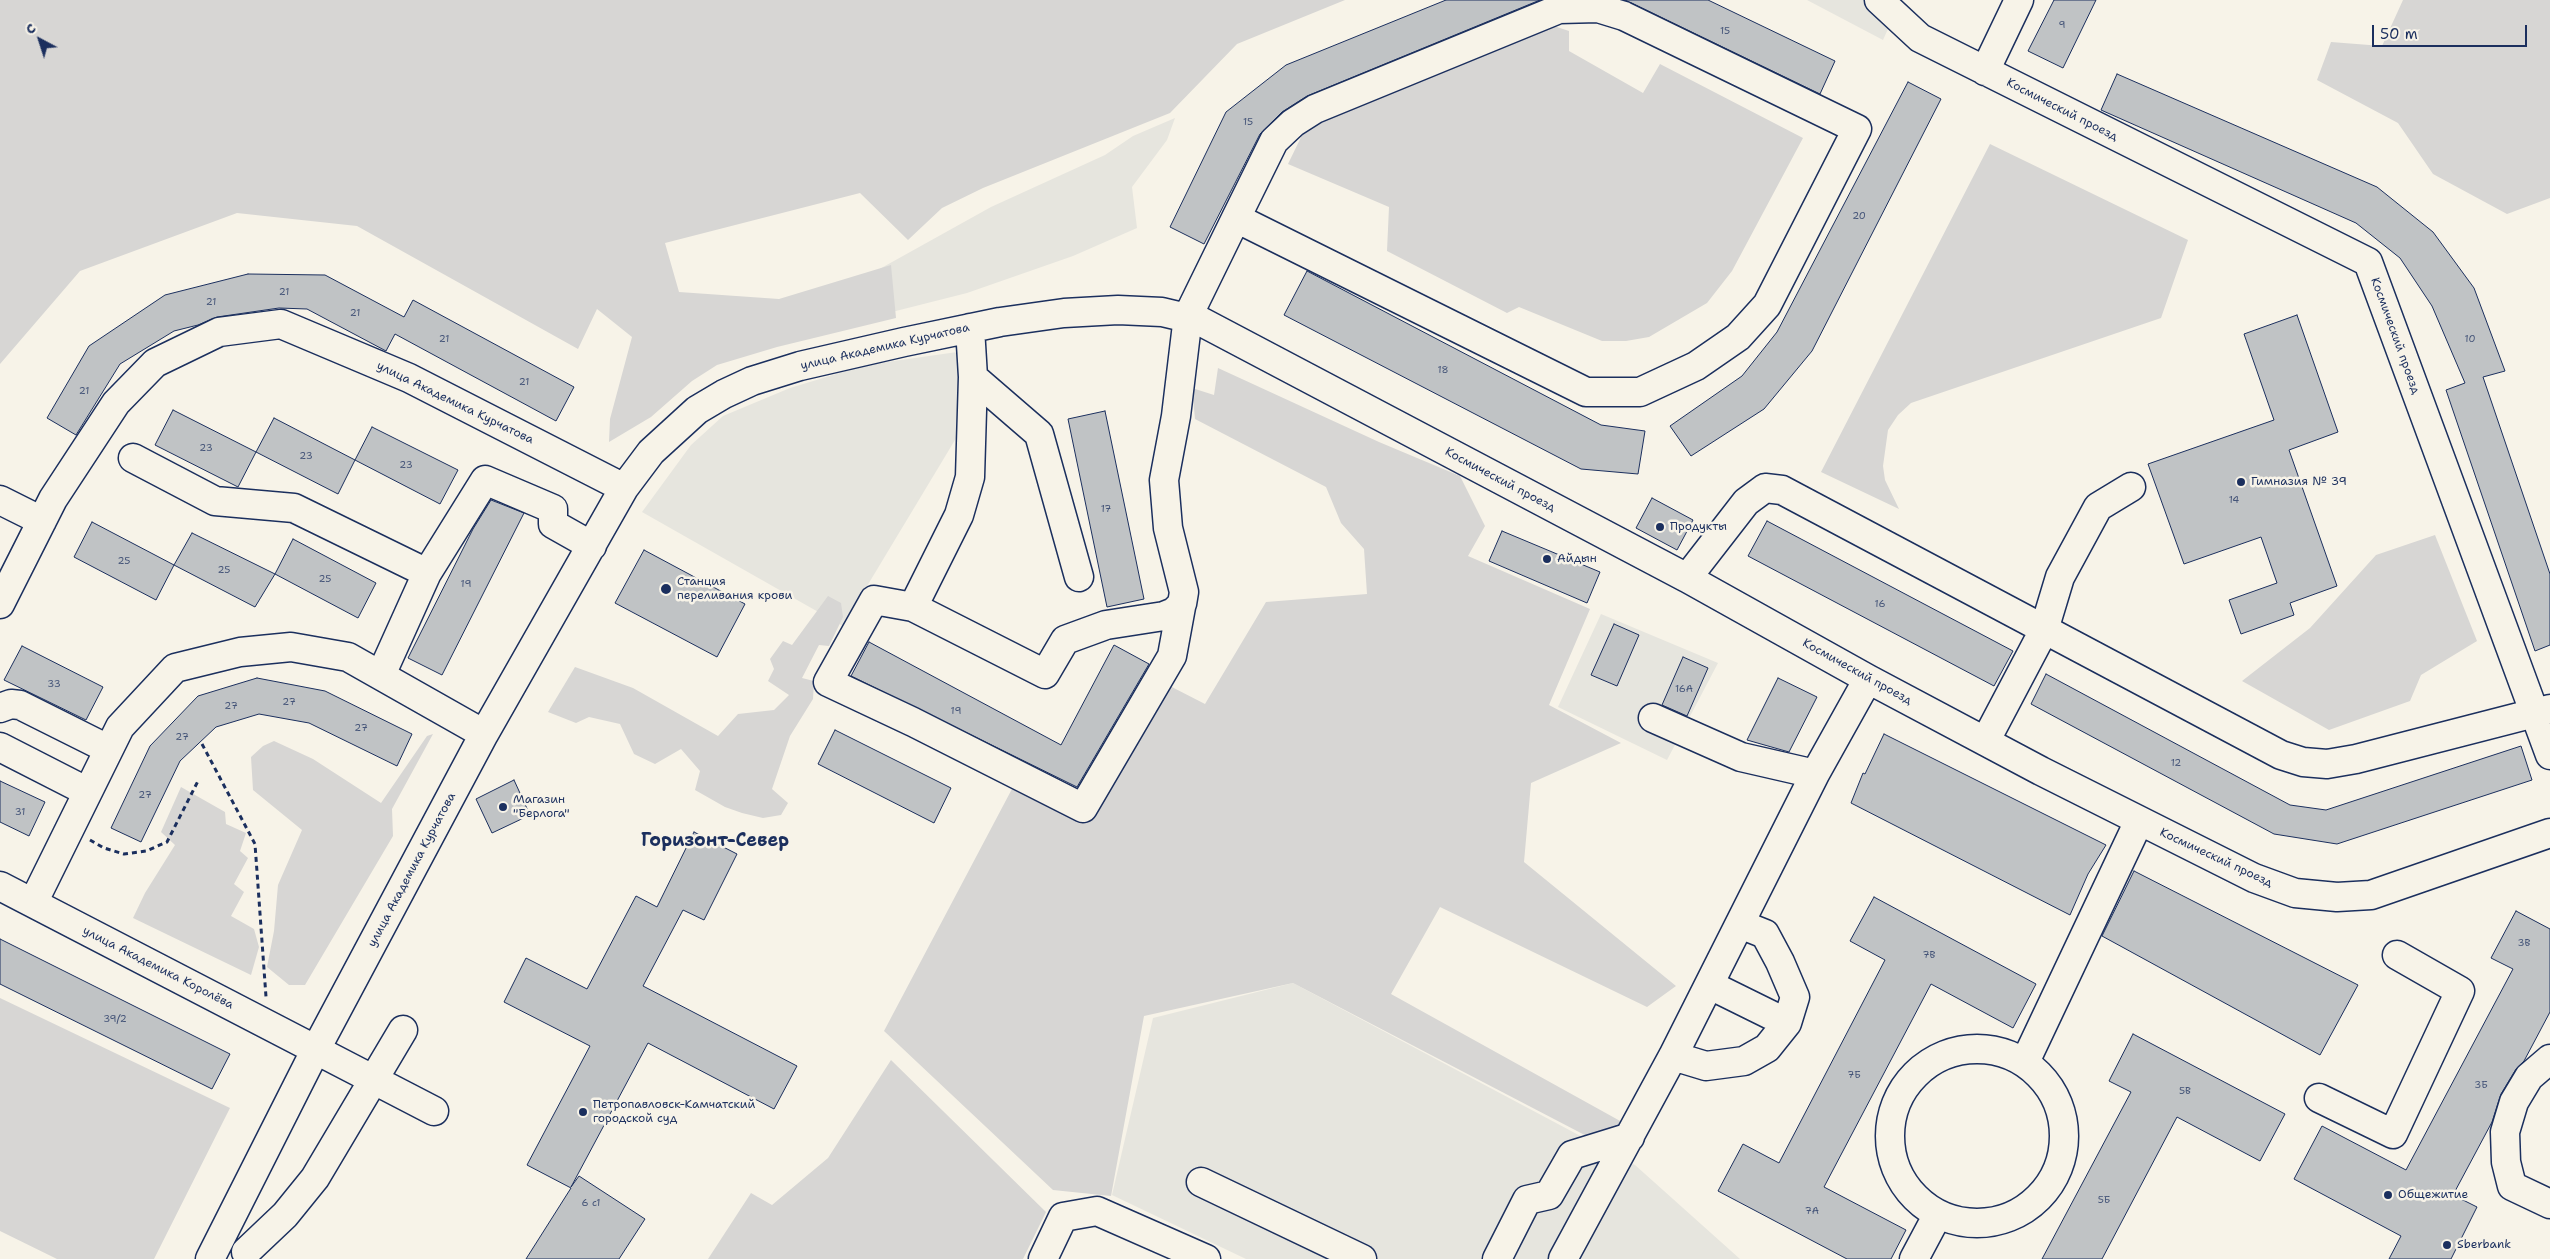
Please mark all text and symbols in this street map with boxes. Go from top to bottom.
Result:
north arrow [15,15,65,65]
scale bar [2375,15,2530,47]
text: С [21,19,39,38]
house number: 9 [2059,19,2065,31]
text: 50 m [2380,24,2418,44]
house number: 15 [1720,25,1730,37]
street label: Космический проезд [2004,76,2120,144]
house number: 15 [1243,116,1253,128]
house number: 20 [1852,210,1866,222]
street label: Космический проезд [2367,276,2423,396]
house number: 21 [279,286,289,298]
house number: 21 [206,296,216,308]
house number: 21 [350,307,360,319]
street label: улица Академика Курчатова [799,321,971,373]
house number: 21 [439,333,449,345]
house number: 10 [2465,333,2475,345]
street label: улица Академика Курчатова [374,359,536,447]
house number: 18 [1437,364,1449,376]
house number: 21 [519,376,529,388]
house number: 21 [79,385,89,397]
house number: 23 [199,442,213,454]
street label: Космический проезд [1442,445,1558,515]
house number: 23 [299,450,313,462]
house number: 23 [399,459,413,471]
place label: Гимназия № 39 [2251,475,2347,489]
marker: Гимназия № 39 [2235,476,2247,488]
house number: 14 [2229,494,2239,506]
house number: 17 [1101,503,1111,515]
place label: Продукты [1670,520,1727,534]
marker: Продукты [1654,521,1666,533]
place label: Айдын [1557,552,1597,566]
marker: Айдын [1541,553,1553,565]
house number: 25 [118,555,130,567]
house number: 25 [218,564,230,576]
house number: 25 [319,573,331,585]
place label: Станция переливания крови [677,575,792,603]
house number: 19 [461,578,471,590]
marker: Станция переливания крови [659,582,673,596]
house number: 16 [1875,598,1885,610]
street label: Космический проезд [1800,636,1914,708]
house number: 33 [47,678,61,690]
house number: 16А [1675,683,1693,695]
house number: 27 [282,696,296,708]
house number: 27 [224,700,238,712]
house number: 19 [951,705,961,717]
house number: 27 [354,722,368,734]
house number: 27 [175,731,189,743]
house number: 12 [2171,757,2181,769]
house number: 27 [138,789,152,801]
street label: улица Академика Курчатова [365,790,459,950]
place label: Магазин "Берлога" [513,793,570,821]
marker: Магазин "Берлога" [497,801,509,813]
house number: 31 [15,806,25,818]
street label: Космический проезд [2157,825,2275,891]
district label: Горизонт-Север [641,830,789,852]
street label: улица Академика Королёва [80,924,236,1012]
house number: 3В [2518,937,2530,949]
house number: 7В [1923,949,1935,961]
house number: 39/2 [103,1013,127,1025]
house number: 7Б [1847,1069,1861,1081]
house number: 3Б [2474,1079,2488,1091]
house number: 5В [2179,1085,2191,1097]
place label: Петропавловск-Камчатский городской суд [593,1098,755,1126]
marker: Петропавловск-Камчатский городской суд [577,1106,589,1118]
place label: Общежитие [2398,1188,2468,1202]
marker: Общежитие [2382,1189,2394,1201]
house number: 5Б [2098,1194,2110,1206]
house number: 6 с1 [582,1197,600,1209]
house number: 7А [1805,1205,1819,1217]
place label: Sberbank [2457,1238,2511,1252]
marker: Sberbank [2441,1239,2453,1251]

